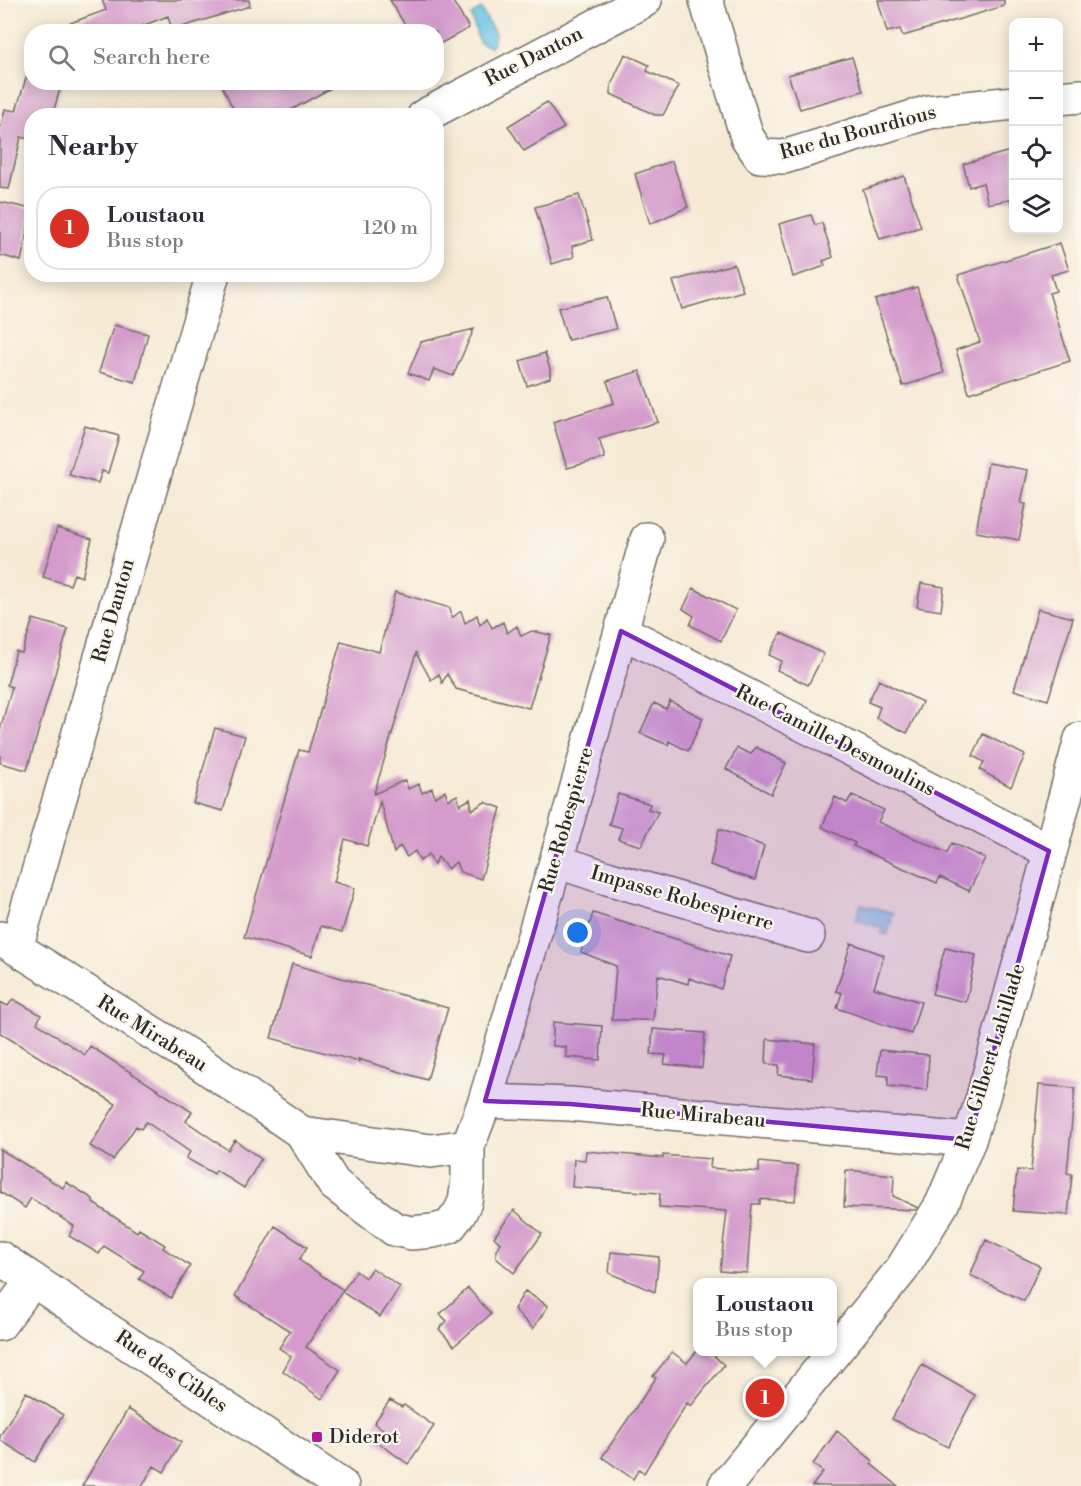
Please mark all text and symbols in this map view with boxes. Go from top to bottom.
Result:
map controls [1009,18,1063,234]
button: + [1009,18,1063,72]
street label: Rue Danton [481,22,587,92]
search box [24,24,444,90]
icon: search [45,41,78,74]
text: Search here [93,44,210,71]
button: − [1009,72,1063,126]
street label: Rue du Bourdious [777,100,939,166]
button: locate [1009,126,1063,180]
text: Nearby [48,131,138,163]
button: layers [1009,180,1063,234]
text: Loustaou [107,202,205,229]
text: 1 [65,216,74,241]
text: 120 m [363,216,418,241]
text: Bus stop [107,229,184,254]
street label: Rue Danton [87,556,141,666]
street label: Rue Camille Desmoulins [731,680,939,802]
street label: Rue Robespierre [534,744,600,896]
street label: Impasse Robespierre [587,861,777,937]
your location [563,918,592,947]
street label: Rue Gilbert Lahillade [951,961,1031,1153]
street label: Rue Mirabeau [92,990,212,1078]
street label: Rue Mirabeau [639,1098,767,1134]
popup [693,1278,837,1356]
text: Loustaou [716,1291,814,1318]
text: Bus stop [716,1318,793,1343]
street label: Rue des Cibles [110,1325,232,1419]
pin: 1 [746,1376,784,1420]
place label: Diderot [329,1425,399,1450]
marker: Diderot [310,1430,324,1444]

